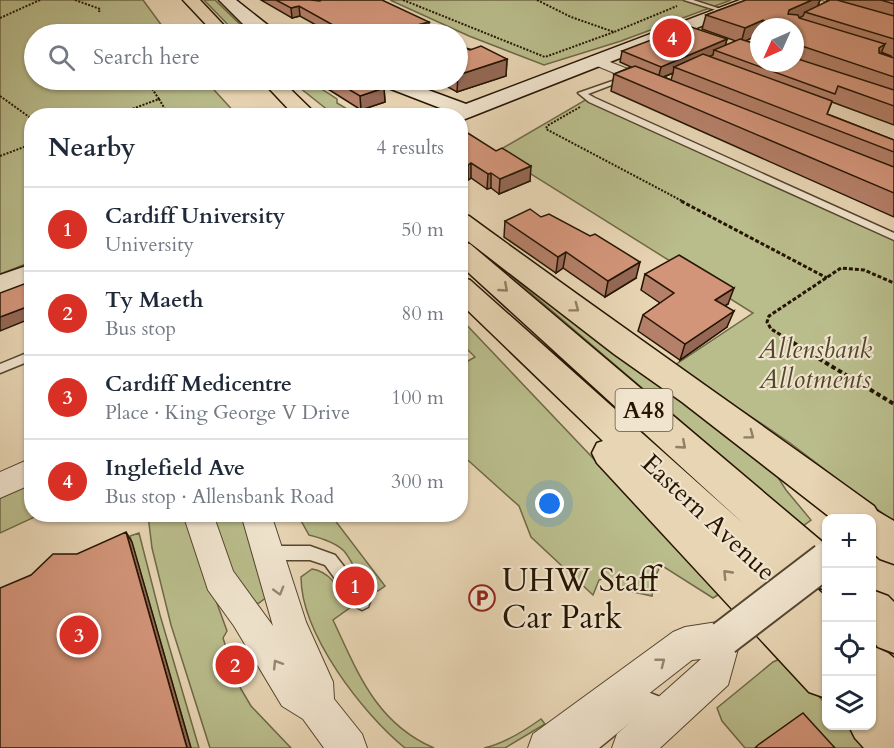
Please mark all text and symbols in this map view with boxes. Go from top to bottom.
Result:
pin: 4 [652,15,692,60]
north arrow [750,18,804,72]
search box [24,24,468,90]
icon: search [45,41,78,74]
text: Search here [93,42,200,72]
text: Nearby [48,130,136,165]
text: 4 results [376,134,444,161]
text: Cardiff University [105,201,285,231]
text: 1 [62,216,73,243]
text: 50 m [401,216,444,243]
text: University [105,231,194,258]
one-way arrow [498,281,508,292]
text: Ty Maeth [105,285,204,315]
text: 2 [62,300,73,327]
text: 80 m [401,300,444,327]
one-way arrow [569,301,580,312]
text: Bus stop [105,315,176,342]
park label: Allensbank Allotments [757,332,872,397]
text: Cardiff Medicentre [105,369,292,399]
text: 3 [62,384,73,411]
text: 100 m [391,384,444,411]
road number: A48 [616,389,672,431]
text: Place · King George V Drive [105,399,350,426]
one-way arrow [743,428,754,439]
one-way arrow [676,438,686,449]
street label: Eastern Avenue [634,446,783,589]
text: Inglefield Ave [105,453,245,483]
text: 4 [62,468,73,495]
text: 300 m [391,468,444,495]
text: Bus stop · Allensbank Road [105,483,334,510]
your location [535,489,564,518]
map controls [822,514,876,730]
button: + [822,514,876,568]
place label: UHW Staff Car Park [502,559,663,640]
pin: 1 [336,564,374,608]
button: − [822,568,876,622]
one-way arrow [723,570,734,581]
parking icon: UHW Staff Car Park [467,583,497,613]
one-way arrow [272,585,284,596]
pin: 3 [60,612,98,658]
button: locate [822,622,876,676]
pin: 2 [216,642,254,688]
one-way arrow [654,659,665,670]
one-way arrow [273,660,285,670]
button: layers [822,676,876,730]

